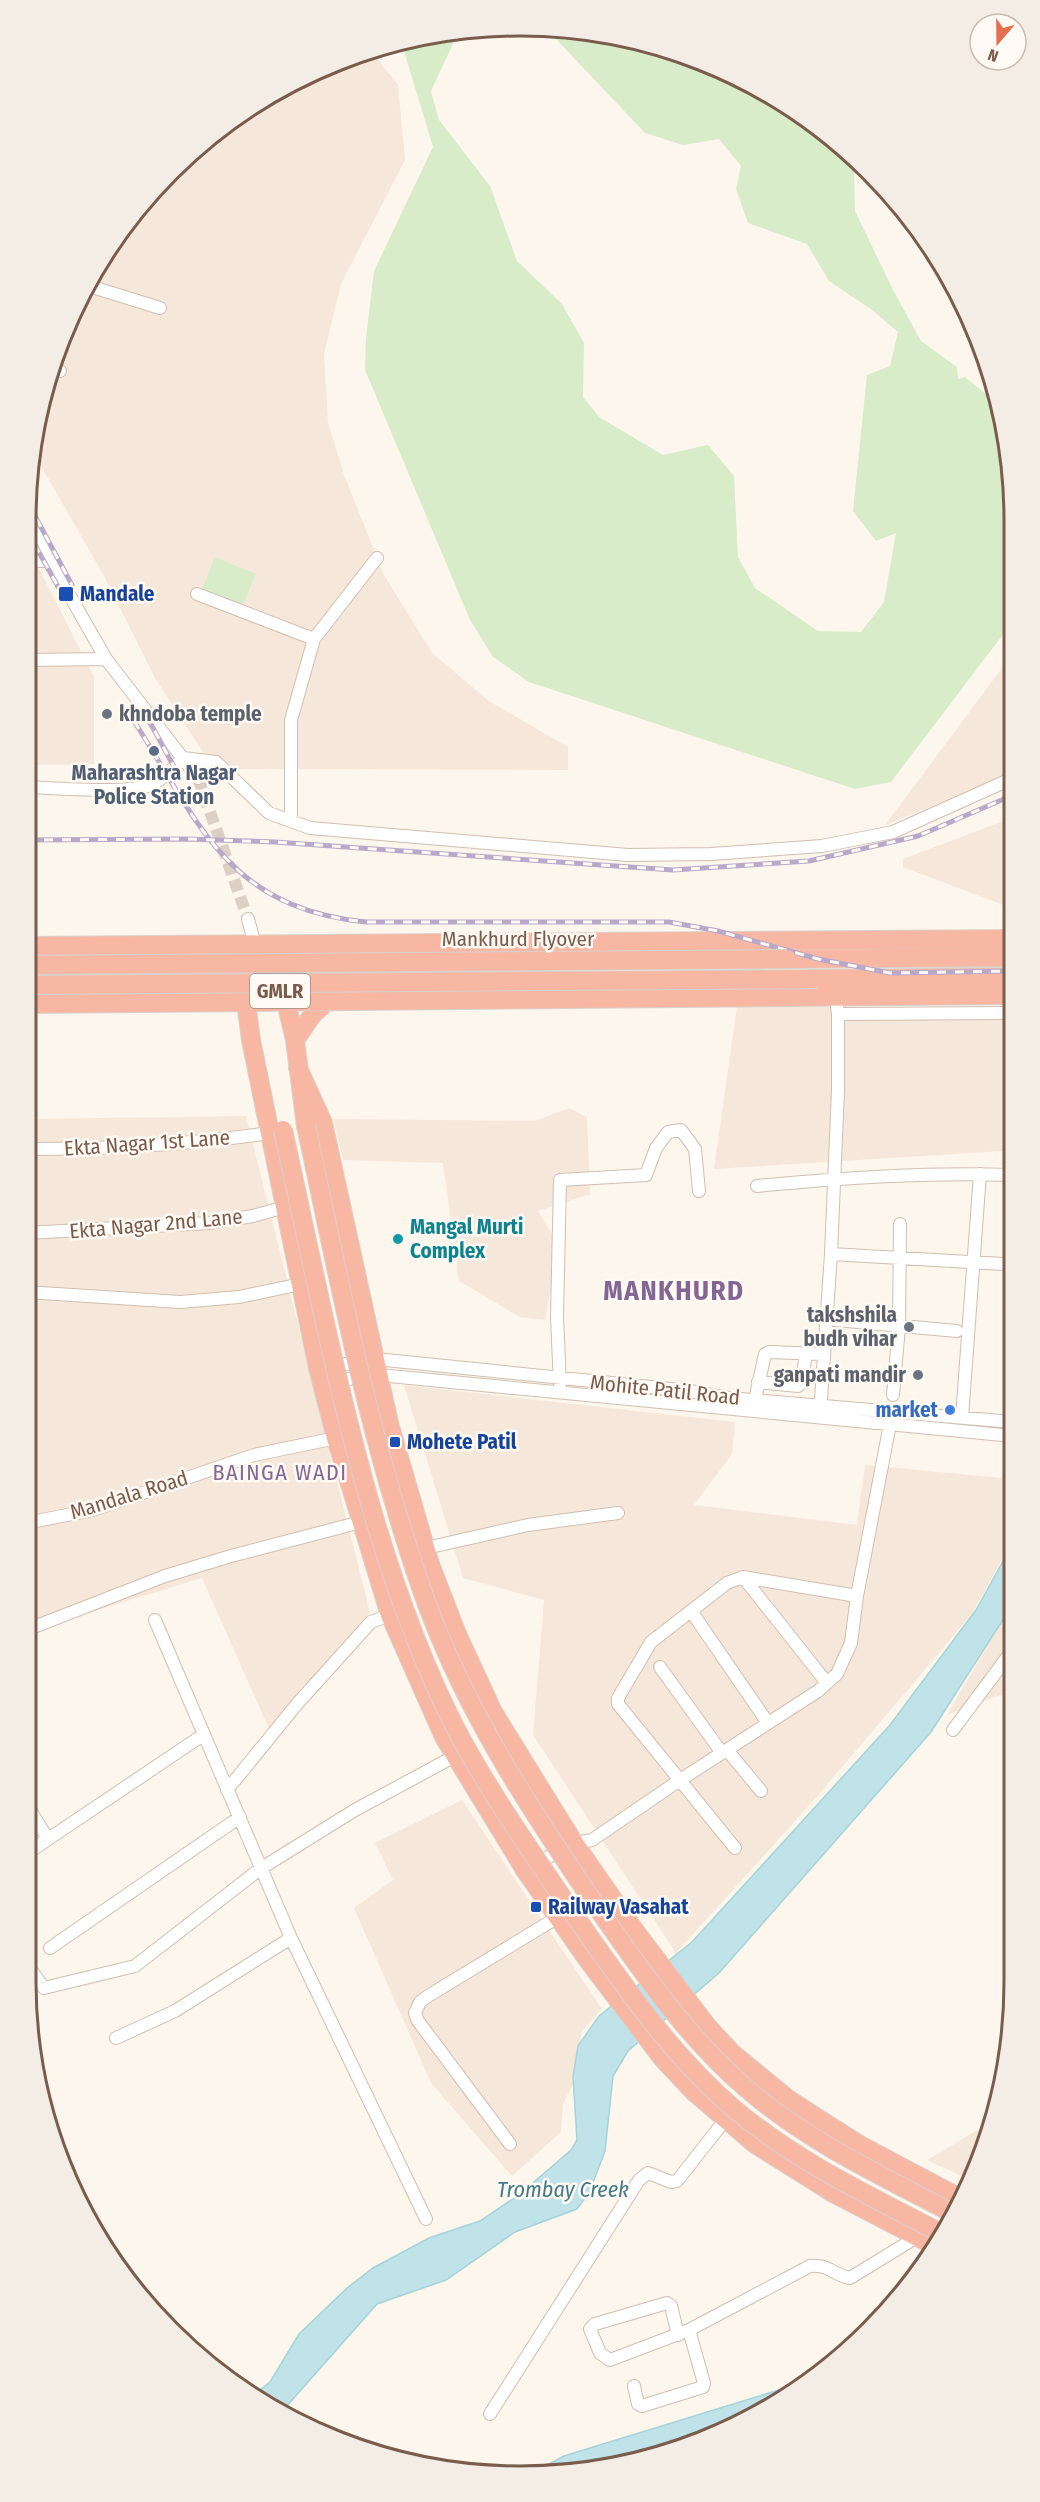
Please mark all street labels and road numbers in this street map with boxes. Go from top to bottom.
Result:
street label: Mankhurd Flyover [442,926,595,952]
road number: GMLR [250,974,310,1008]
street label: Ekta Nagar 1st Lane [63,1124,231,1162]
street label: Ekta Nagar 2nd Lane [68,1203,244,1245]
street label: Mohite Patil Road [589,1369,741,1411]
street label: Mandala Road [67,1465,191,1525]

